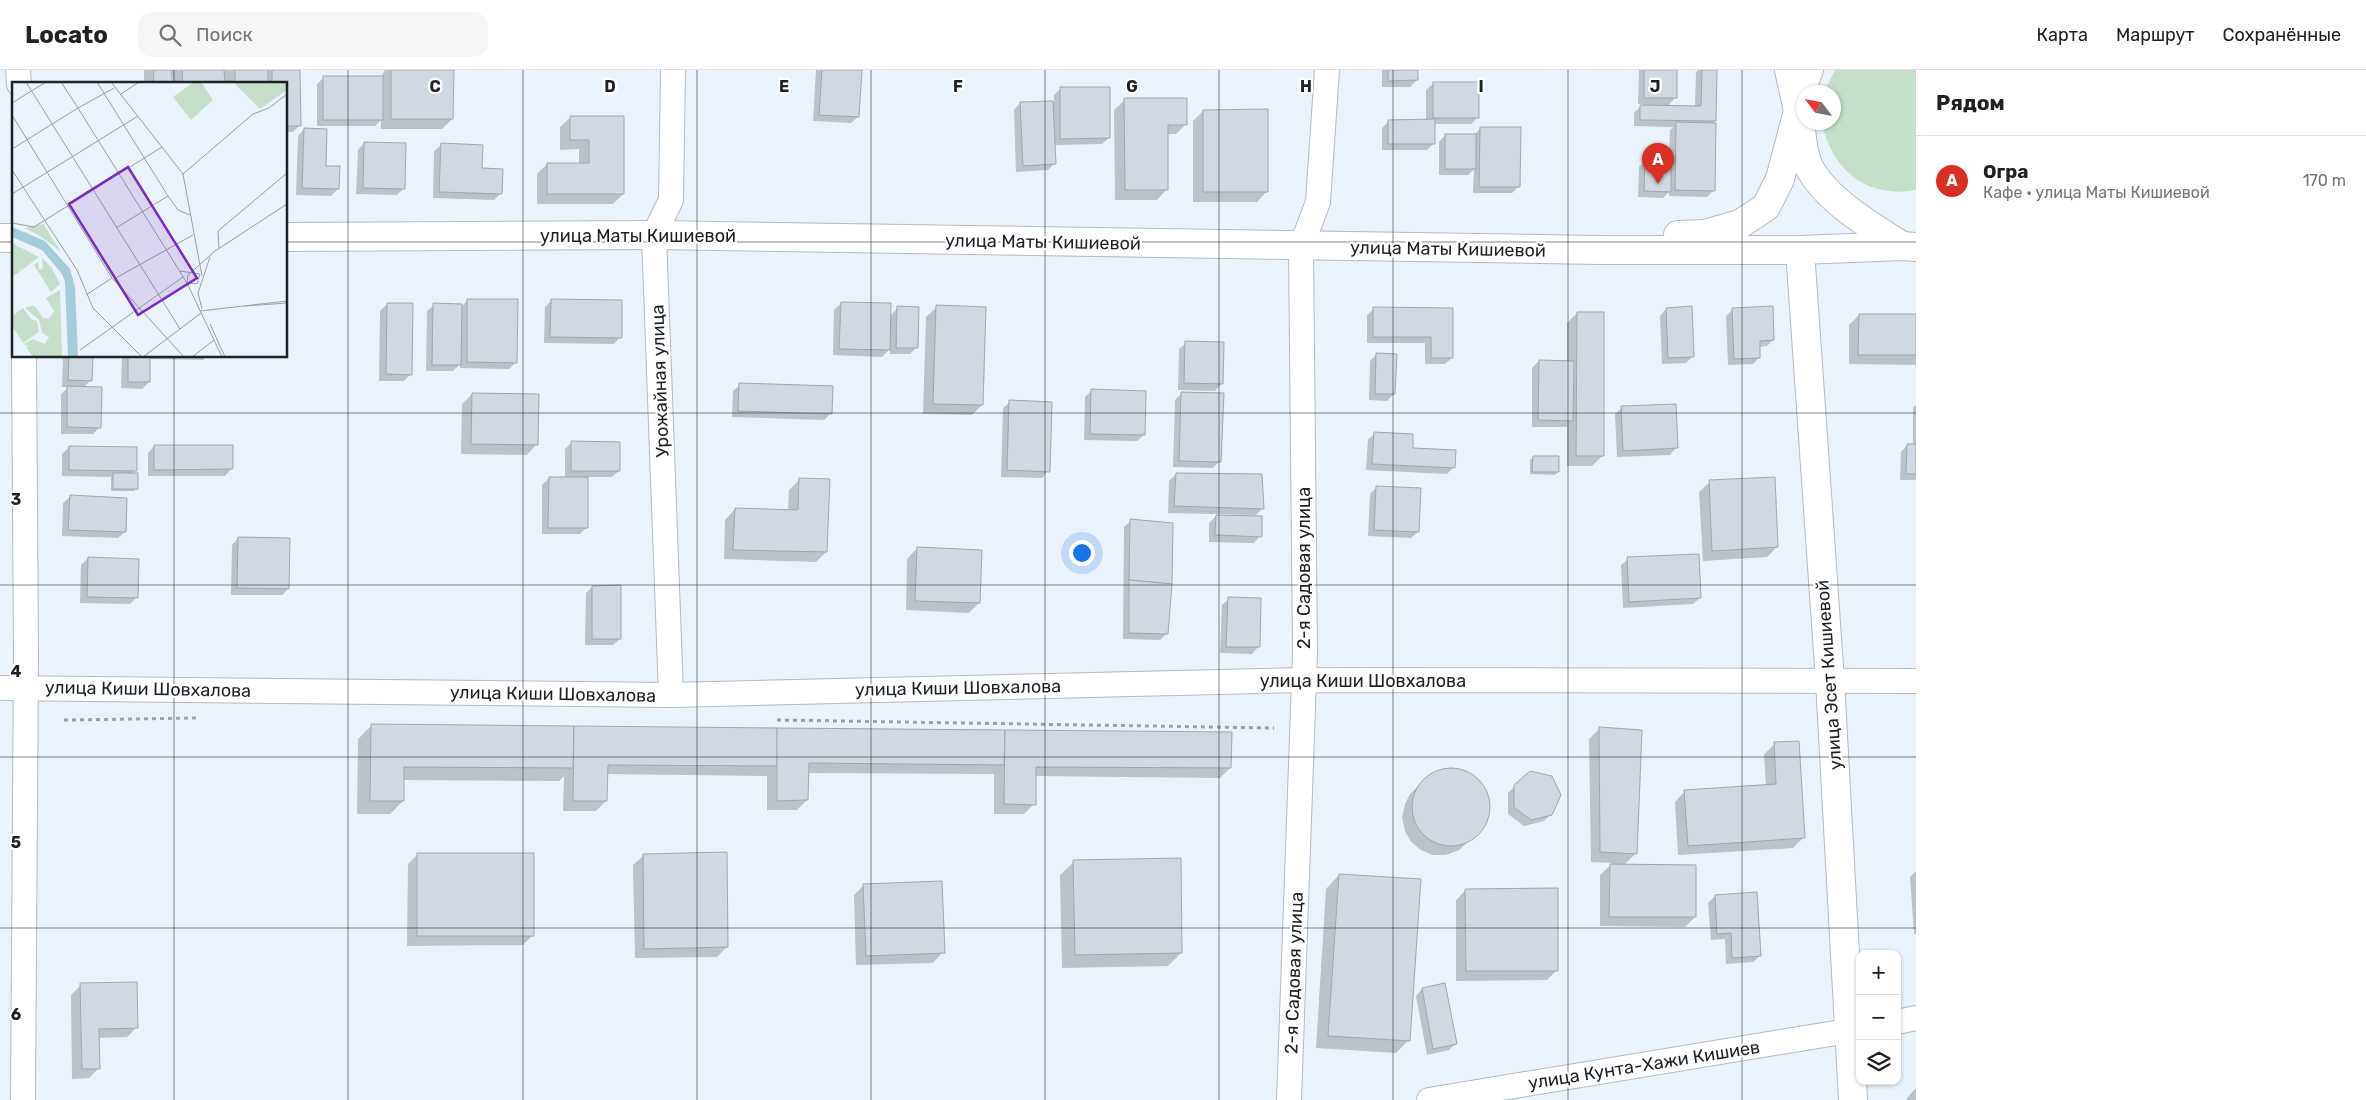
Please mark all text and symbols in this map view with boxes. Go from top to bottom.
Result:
search box [138,12,488,57]
text: Locato [25,21,108,49]
icon: search [156,21,184,49]
text: Поиск [196,23,253,46]
text: Карта [2037,24,2088,46]
text: Маршрут [2116,24,2195,46]
text: Сохранённые [2223,24,2341,46]
text: C [429,77,441,96]
text: D [604,77,616,96]
text: E [779,77,789,96]
text: F [953,77,963,96]
text: G [1126,77,1138,96]
text: H [1300,77,1312,96]
text: I [1478,77,1484,96]
text: J [1650,77,1660,96]
inset map [12,82,288,358]
north arrow [1796,85,1841,130]
text: Рядом [1936,90,2005,115]
pin: A [1642,143,1674,184]
text: Огра [1983,160,2028,183]
text: A [1946,171,1958,190]
text: 170 m [2303,171,2346,190]
text: Кафе · улица Маты Кишиевой [1983,183,2210,202]
street label: улица Маты Кишиевой [540,225,736,247]
street label: улица Маты Кишиевой [945,229,1141,255]
street label: улица Маты Кишиевой [1350,236,1546,262]
street label: Урожайная улица [646,304,674,458]
street label: 2-я Садовая улица [1293,487,1315,649]
text: 3 [11,490,21,509]
your location [1069,540,1095,566]
street label: улица Эсет Кишиевой [1811,579,1847,771]
text: 4 [11,662,22,681]
street label: улица Киши Шовхалова [1260,670,1466,692]
street label: улица Киши Шовхалова [855,675,1061,701]
street label: улица Киши Шовхалова [45,676,251,702]
street label: улица Киши Шовхалова [450,681,656,707]
text: 5 [11,833,21,852]
street label: 2-я Садовая улица [1280,892,1308,1054]
map controls [1856,950,1901,1085]
button: + [1856,950,1901,995]
button: − [1856,995,1901,1040]
text: 6 [11,1005,21,1024]
street label: улица Кунта-Хажи Кишиев [1527,1036,1761,1094]
button: layers [1856,1040,1901,1085]

